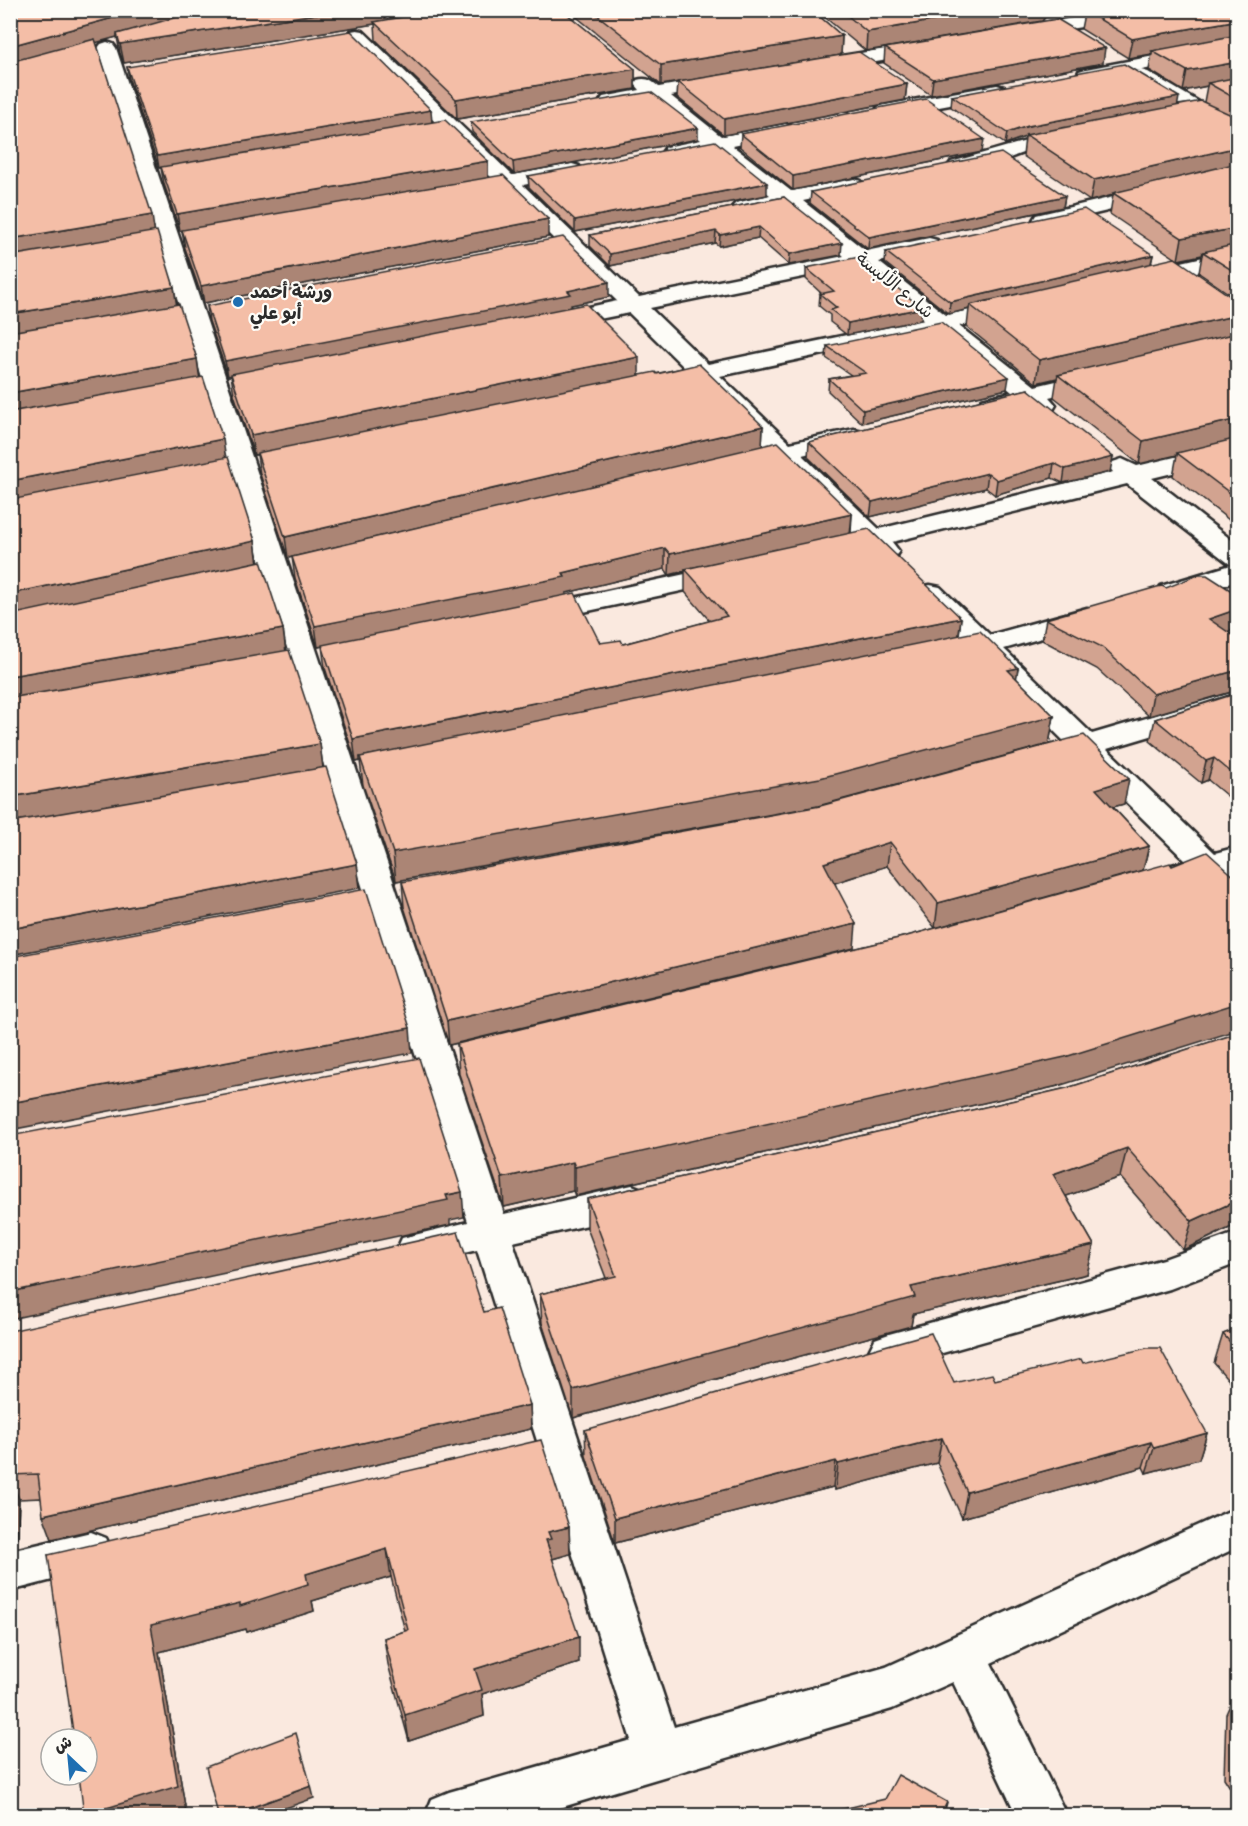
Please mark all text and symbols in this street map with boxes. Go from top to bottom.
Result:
street label: شارع الألبسة [849,243,941,327]
place label: ورشة أحمد أبو علي [250,276,332,329]
marker: ورشة أحمد أبو علي [231,295,245,309]
north arrow [39,1727,99,1787]
text: ش [48,1727,77,1761]

